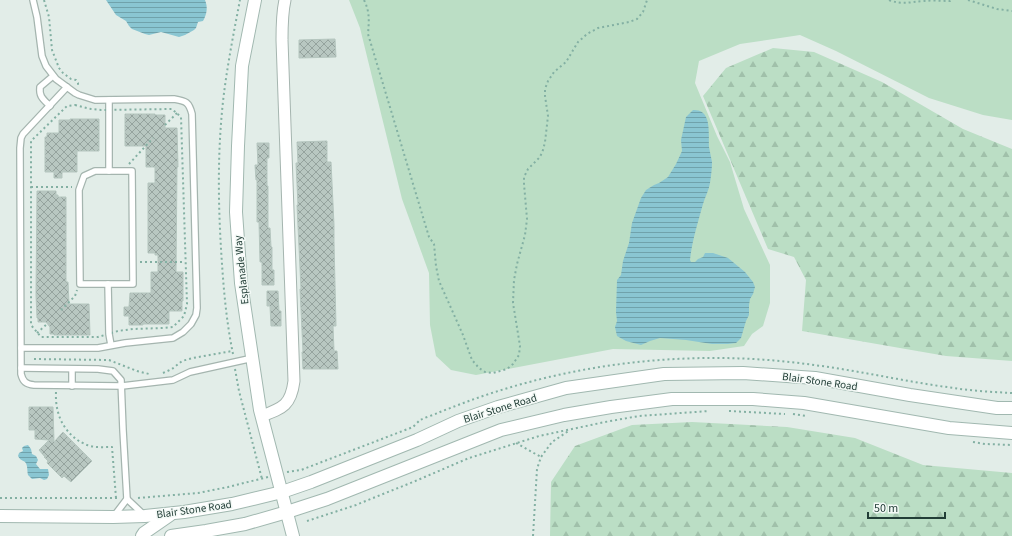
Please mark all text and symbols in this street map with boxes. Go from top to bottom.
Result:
street label: Esplanade Way [230,235,253,305]
street label: Blair Stone Road [781,369,859,394]
street label: Blair Stone Road [462,390,539,427]
scale bar [868,494,945,520]
street label: Blair Stone Road [155,497,233,522]
text: 50 m [874,500,898,517]

